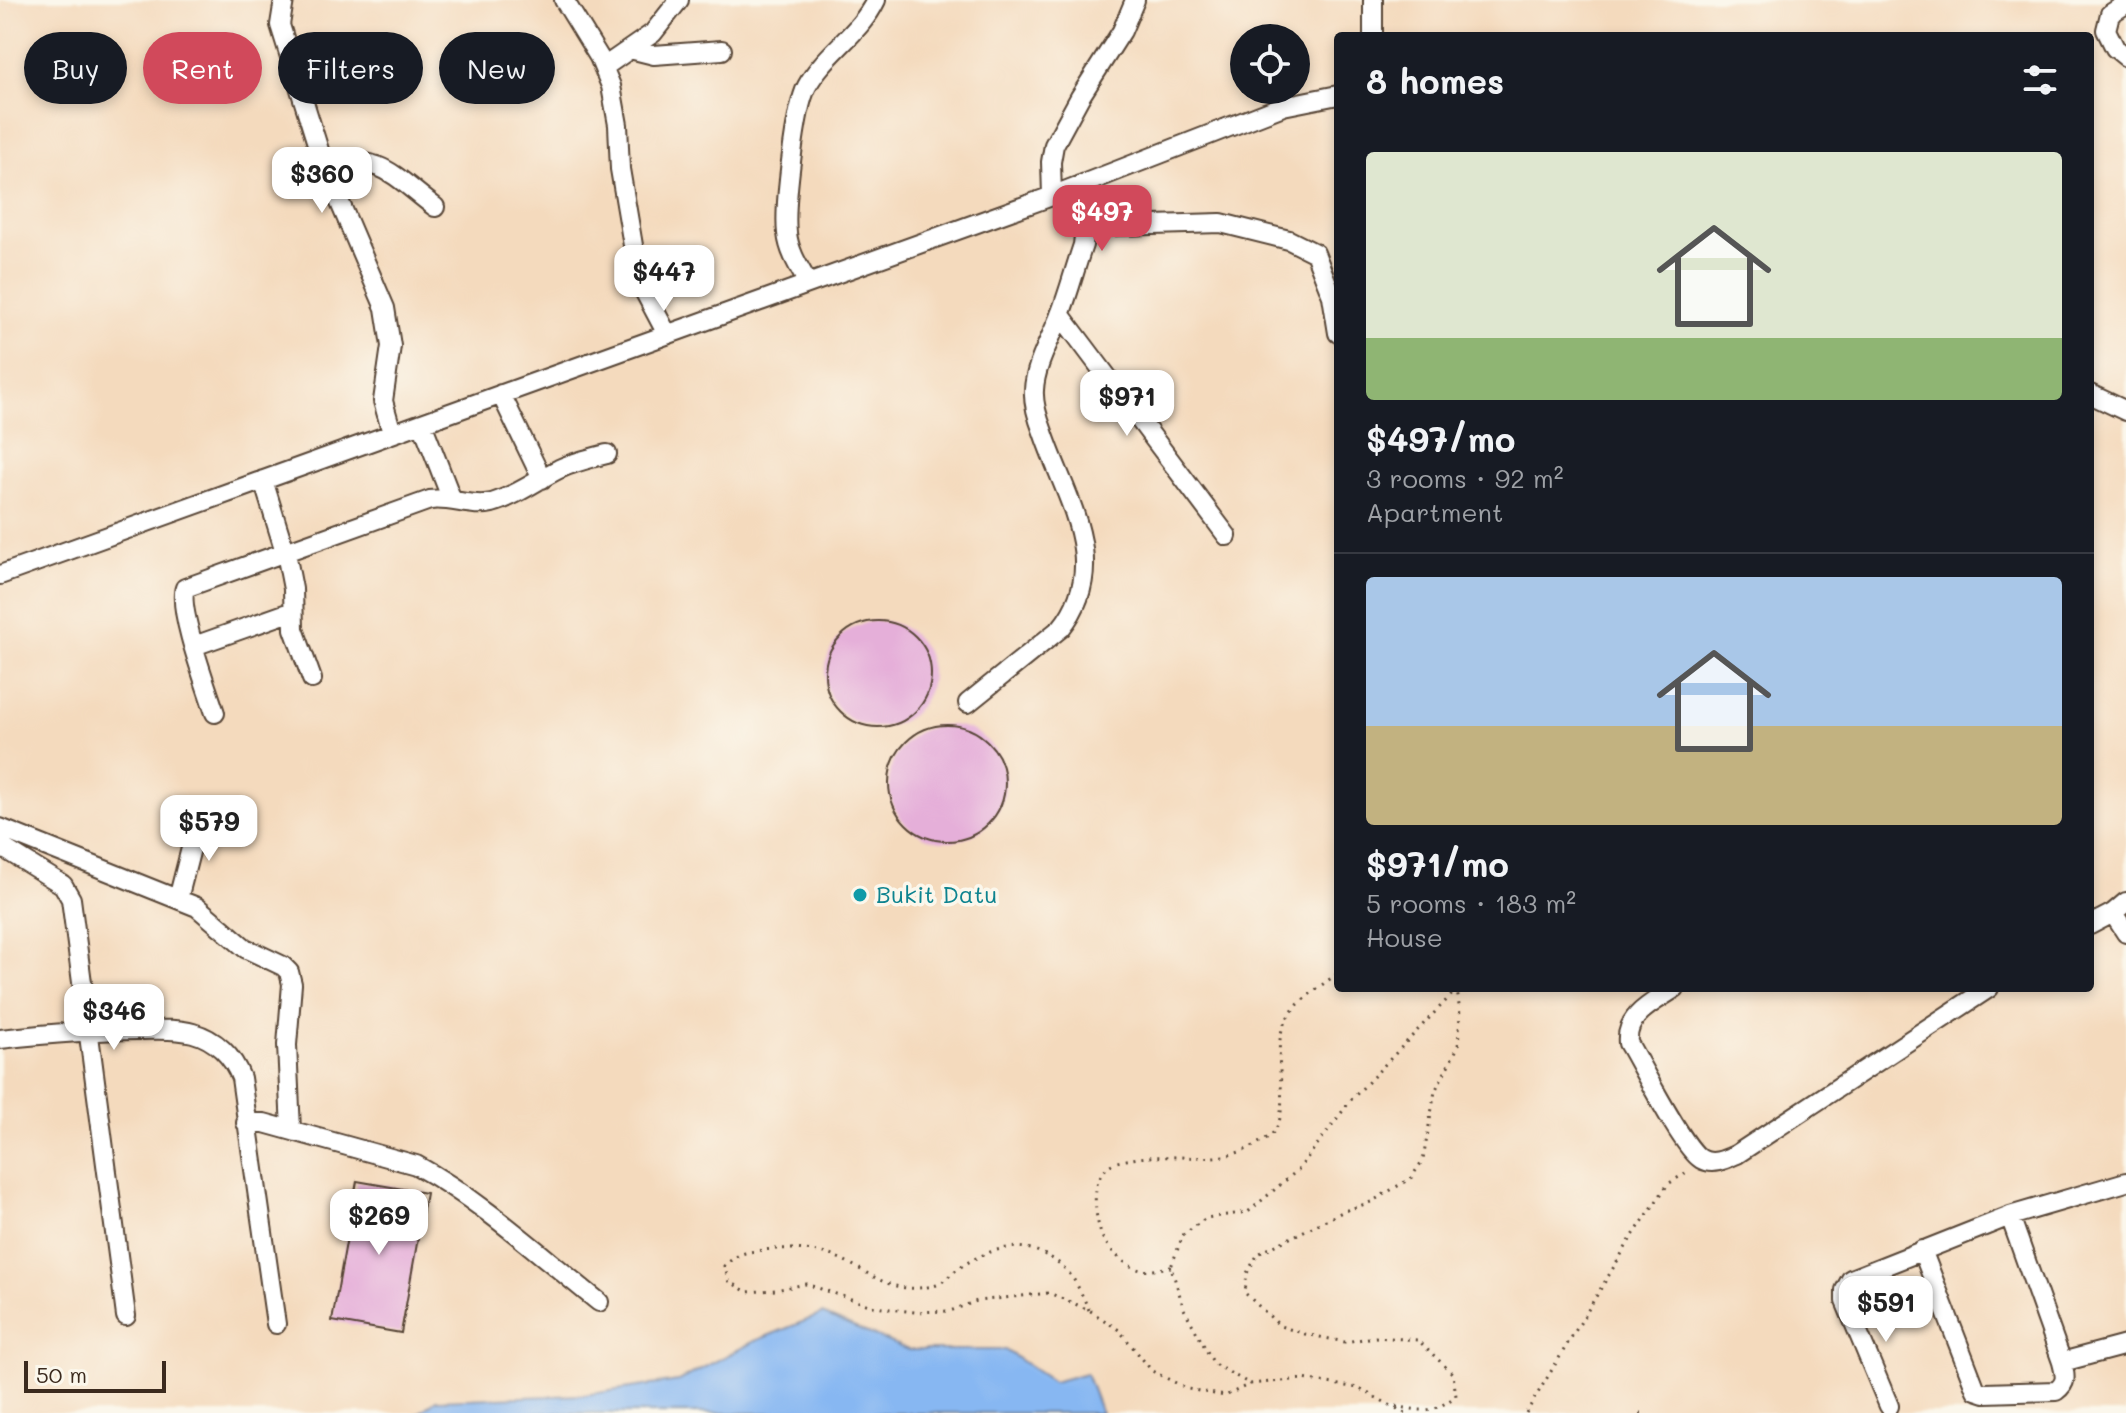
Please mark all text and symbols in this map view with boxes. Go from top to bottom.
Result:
map controls [1230,24,1310,104]
button: locate [1230,24,1310,104]
chip: Buy [24,32,127,104]
chip: Rent [143,32,262,104]
chip: Filters [278,32,423,104]
chip: New [439,32,555,104]
text: 8 homes [1366,58,1504,103]
icon: filters [2018,58,2062,102]
pin: $360 [275,147,369,215]
text: $360 [290,156,354,190]
pin: $497 [1055,185,1149,253]
text: $497 [1071,194,1133,228]
icon: home [1642,204,1786,348]
pin: $447 [617,245,711,313]
text: $447 [632,254,696,288]
pin: $971 [1080,370,1174,438]
text: $971 [1098,379,1156,413]
text: $497/mo [1366,416,1515,461]
text: 3 rooms · 92 m² [1366,461,1564,495]
text: Apartment [1366,495,1503,529]
icon: home [1642,629,1786,773]
pin: $579 [162,795,256,863]
text: $579 [178,804,240,838]
text: $971/mo [1366,841,1509,886]
place label: Bukit Datu [876,878,998,909]
marker: Bukit Datu [851,886,869,904]
text: 5 rooms · 183 m² [1366,886,1576,920]
text: House [1366,920,1443,954]
pin: $346 [67,984,161,1052]
text: $346 [82,993,146,1027]
pin: $269 [332,1189,426,1257]
text: $269 [348,1198,410,1232]
pin: $591 [1839,1276,1933,1344]
text: $591 [1857,1285,1915,1319]
scale bar [24,1357,166,1393]
text: 50 m [36,1360,87,1389]

